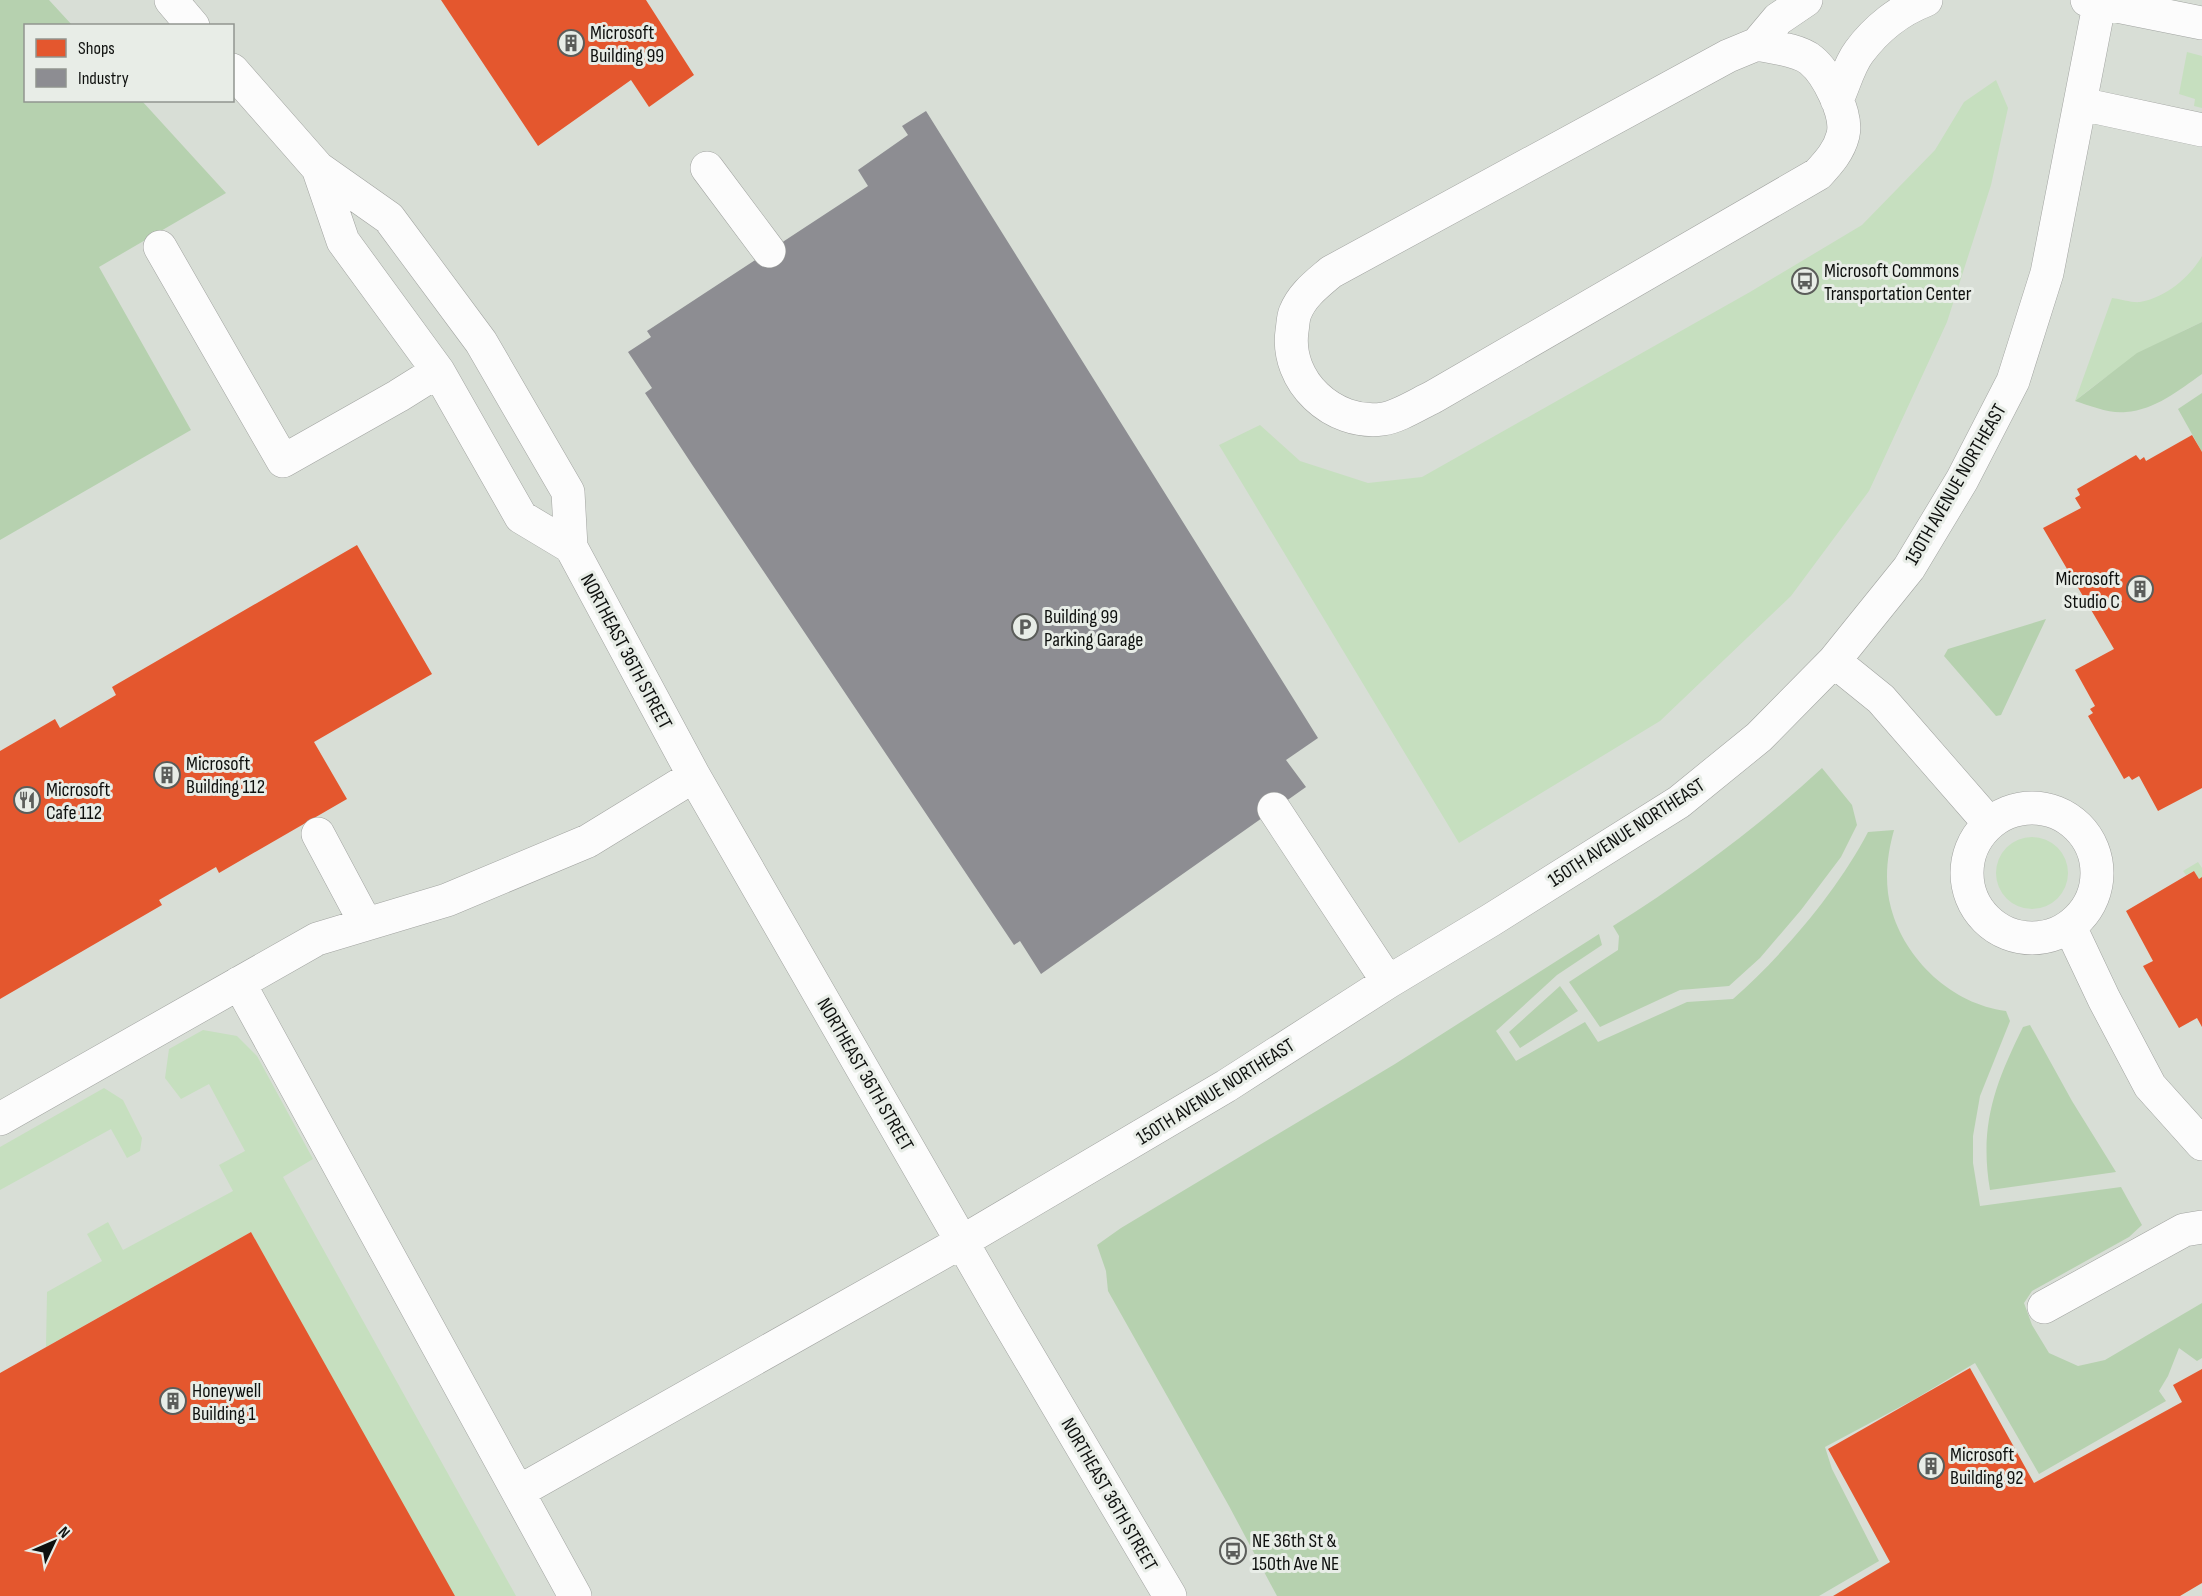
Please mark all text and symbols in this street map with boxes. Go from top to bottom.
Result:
place label: Microsoft Building 99 [590,21,664,68]
legend [24,24,234,102]
building icon: Microsoft Building 99 [556,28,586,58]
text: Shops [78,38,115,59]
text: Industry [78,68,129,89]
place label: Microsoft Commons Transportation Center [1824,259,1972,306]
bus stop icon: Microsoft Commons Transportation Center [1790,266,1820,296]
street label: 150TH AVENUE NORTHEAST [1900,400,2012,569]
place label: Microsoft Studio C [2056,567,2120,614]
street label: NORTHEAST 36TH STREET [575,570,677,733]
building icon: Microsoft Studio C [2125,574,2155,604]
place label: Building 99 Parking Garage [1044,605,1143,652]
parking icon: Building 99 Parking Garage [1010,612,1040,642]
place label: Microsoft Building 112 [186,752,265,799]
building icon: Microsoft Building 112 [152,760,182,790]
street label: 150TH AVENUE NORTHEAST [1544,773,1709,892]
place label: Microsoft Cafe 112 [46,778,110,825]
restaurant icon: Microsoft Cafe 112 [12,785,42,815]
street label: NORTHEAST 36TH STREET [812,994,919,1155]
street label: 150TH AVENUE NORTHEAST [1132,1033,1299,1150]
place label: Honeywell Building 1 [192,1379,261,1426]
building icon: Honeywell Building 1 [158,1386,188,1416]
street label: NORTHEAST 36TH STREET [1056,1414,1163,1575]
place label: Microsoft Building 92 [1950,1443,2024,1490]
building icon: Microsoft Building 92 [1916,1451,1946,1481]
north arrow [24,1512,84,1572]
text: N [54,1523,74,1542]
place label: NE 36th St & 150th Ave NE [1252,1529,1339,1576]
bus stop icon: NE 36th St & 150th Ave NE [1218,1536,1248,1566]

